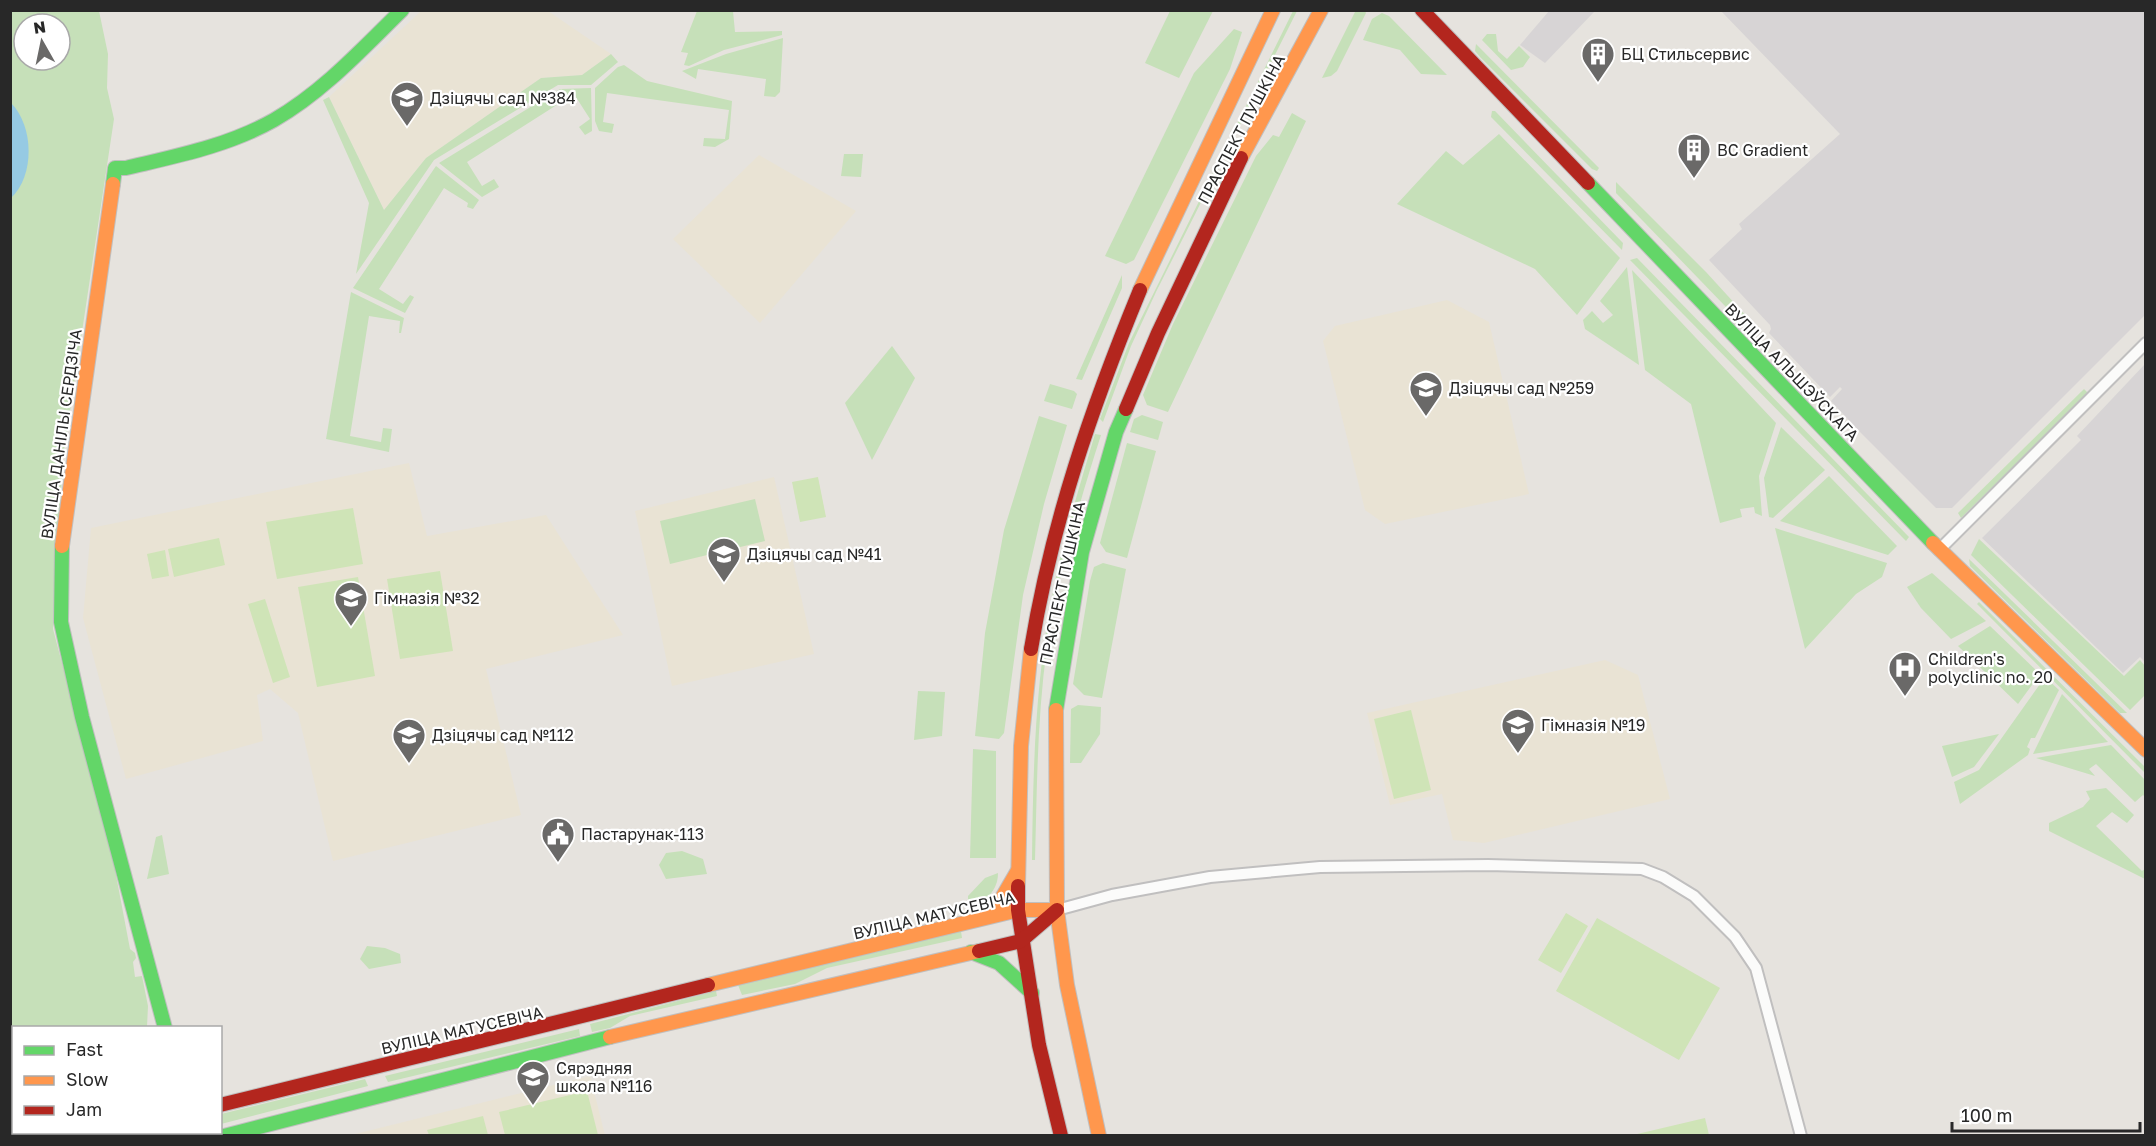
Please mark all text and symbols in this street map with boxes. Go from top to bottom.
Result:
north arrow [12,12,72,72]
text: N [32,16,47,38]
building icon: БЦ Стильсервис [1580,36,1616,83]
place label: БЦ Стильсервис [1621,44,1750,64]
street label: ПРАСПЕКТ ПУШКІНА [1193,50,1289,207]
school or university icon: Дзіцячы сад №384 [389,80,425,127]
place label: Дзіцячы сад №384 [430,88,576,108]
building icon: BC Gradient [1676,132,1712,179]
place label: BC Gradient [1717,140,1808,160]
street label: ВУЛІЦА АЛЬШЭЎСКАГА [1721,299,1863,445]
street label: ВУЛІЦА ДАНІЛЫ СЕРДЗІЧА [36,327,86,540]
school or university icon: Дзіцячы сад №259 [1408,370,1444,417]
place label: Дзіцячы сад №259 [1449,378,1594,398]
street label: ПРАСПЕКТ ПУШКІНА [1035,499,1089,667]
school or university icon: Дзіцячы сад №41 [706,536,742,583]
place label: Дзіцячы сад №41 [747,544,882,564]
school or university icon: Гімназія №32 [333,580,369,627]
place label: Гімназія №32 [374,588,480,608]
place label: Children's polyclinic no. 20 [1928,649,2053,687]
hospital icon: Children's polyclinic no. 20 [1887,650,1923,697]
school or university icon: Гімназія №19 [1500,707,1536,754]
place label: Гімназія №19 [1541,715,1645,735]
school or university icon: Дзіцячы сад №112 [391,717,427,764]
place label: Дзіцячы сад №112 [432,725,574,745]
public building icon: Пастарунак-113 [540,816,576,863]
place label: Пастарунак-113 [581,824,704,844]
street label: ВУЛІЦА МАТУСЕВІЧА [851,887,1017,943]
street label: ВУЛІЦА МАТУСЕВІЧА [379,1002,545,1058]
legend [12,1026,222,1134]
text: Fast [66,1038,103,1060]
place label: Сярэдняя школа №116 [556,1058,652,1096]
school or university icon: Сярэдняя школа №116 [515,1059,551,1106]
text: Slow [66,1068,109,1090]
scale bar [1952,1095,2140,1133]
text: Jam [66,1098,102,1120]
text: 100 m [1961,1104,2012,1126]

